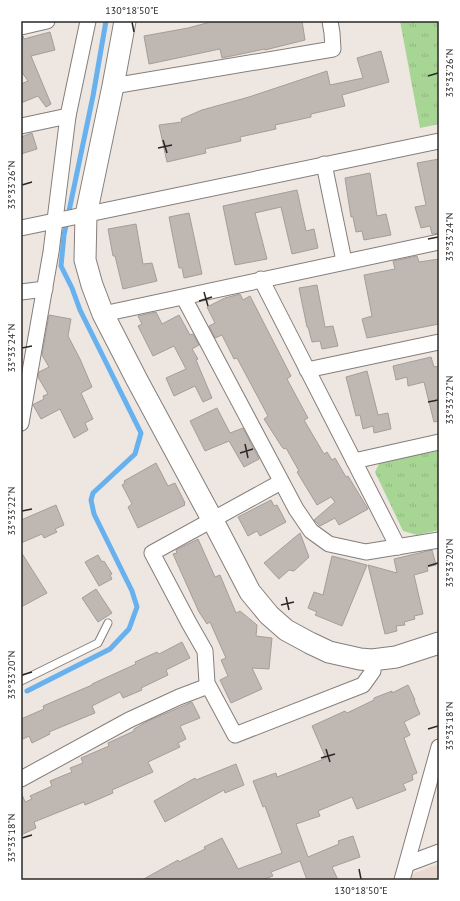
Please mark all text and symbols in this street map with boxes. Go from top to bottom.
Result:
text: 130°18'50"E [105,4,159,17]
text: 33°33'26"N [443,48,456,98]
text: 33°33'26"N [5,160,18,210]
text: 33°33'24"N [443,212,456,262]
text: 33°33'24"N [5,323,18,373]
text: 33°33'22"N [443,375,456,425]
text: 33°33'22"N [5,486,18,536]
text: 33°33'20"N [443,538,456,588]
text: 33°33'20"N [5,650,18,700]
text: 33°33'18"N [443,701,456,751]
text: 33°33'18"N [5,813,18,863]
text: 130°18'50"E [334,884,388,897]

